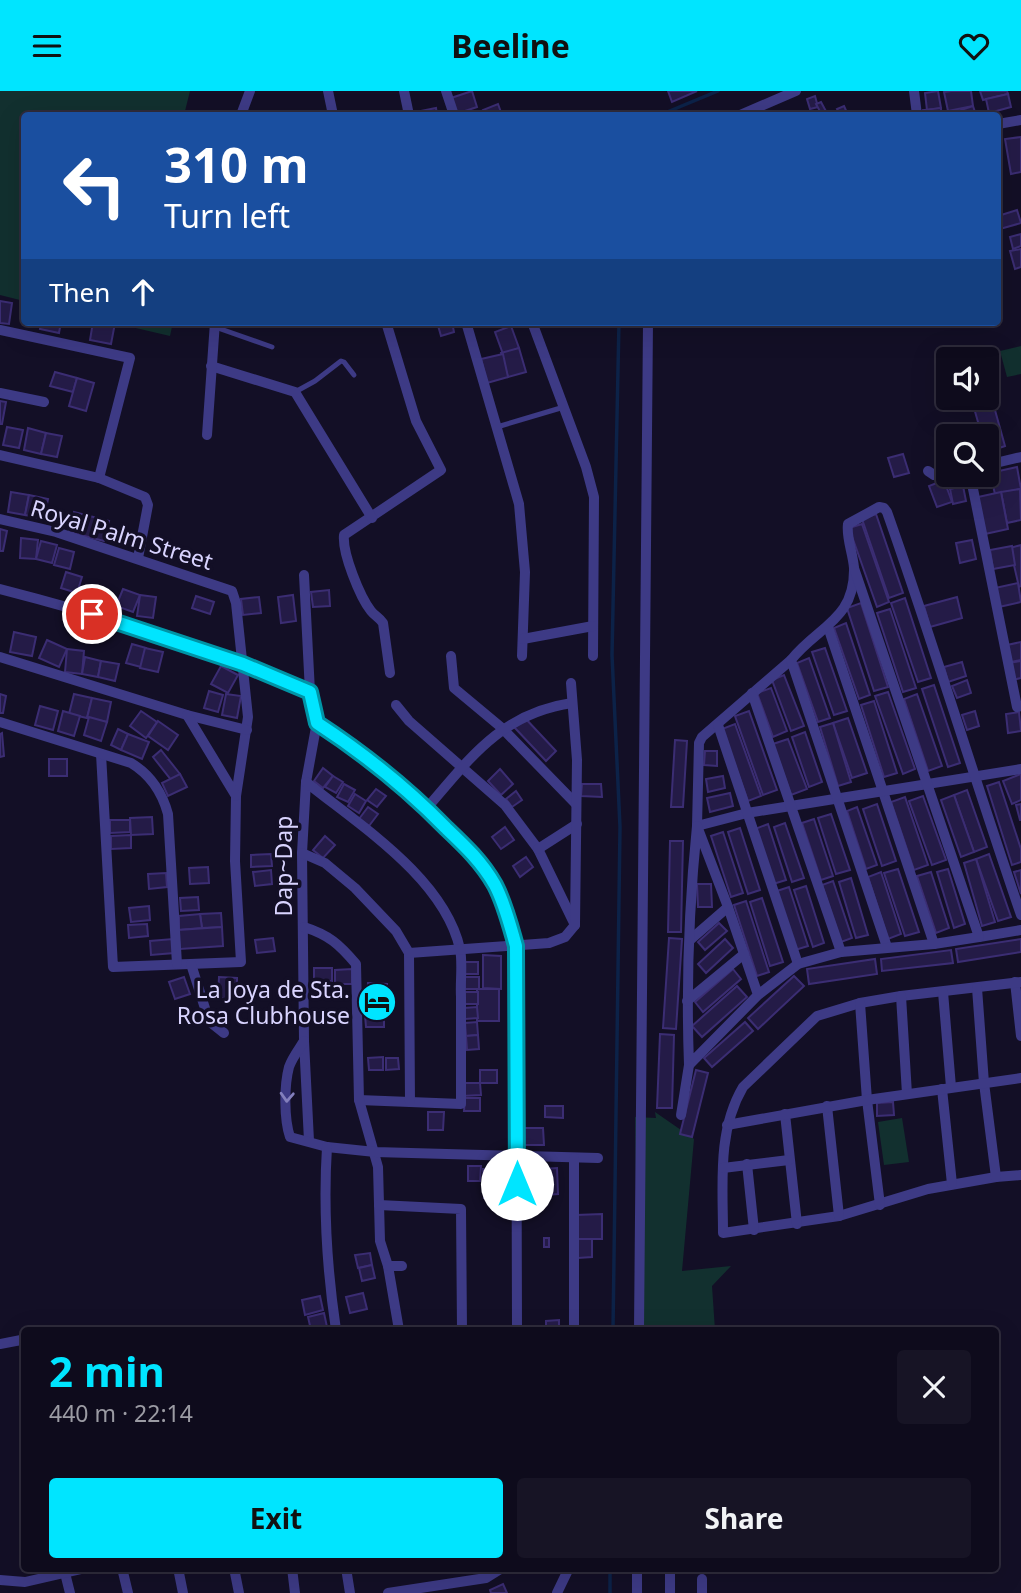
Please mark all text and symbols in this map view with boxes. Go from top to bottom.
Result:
text: Beeline [451,24,570,67]
icon: menu [28,27,66,65]
icon: heart [955,27,993,65]
text: 310 m [164,131,309,197]
icon: left [49,140,140,231]
text: Turn left [164,194,290,237]
icon: ahead [124,273,162,311]
text: Then [49,274,110,310]
map controls [936,347,999,487]
button: sound [936,347,999,410]
button: search [936,424,999,487]
street label: Royal Palm Street [27,491,217,577]
pin [62,584,122,644]
icon: arrive [73,595,111,633]
street label: Dap~Dap [267,816,299,916]
place label: La Joya de Sta. Rosa Clubhouse [177,973,350,1031]
hotel icon: La Joya de Sta. Rosa Clubhouse [356,981,398,1023]
one-way arrow [280,1092,295,1103]
position arrow [480,1147,554,1221]
text: 2 min [49,1342,165,1399]
button: close [897,1350,971,1424]
text: 440 m · 22:14 [49,1397,193,1429]
button: Exit [49,1478,503,1558]
button: Share [517,1478,971,1558]

